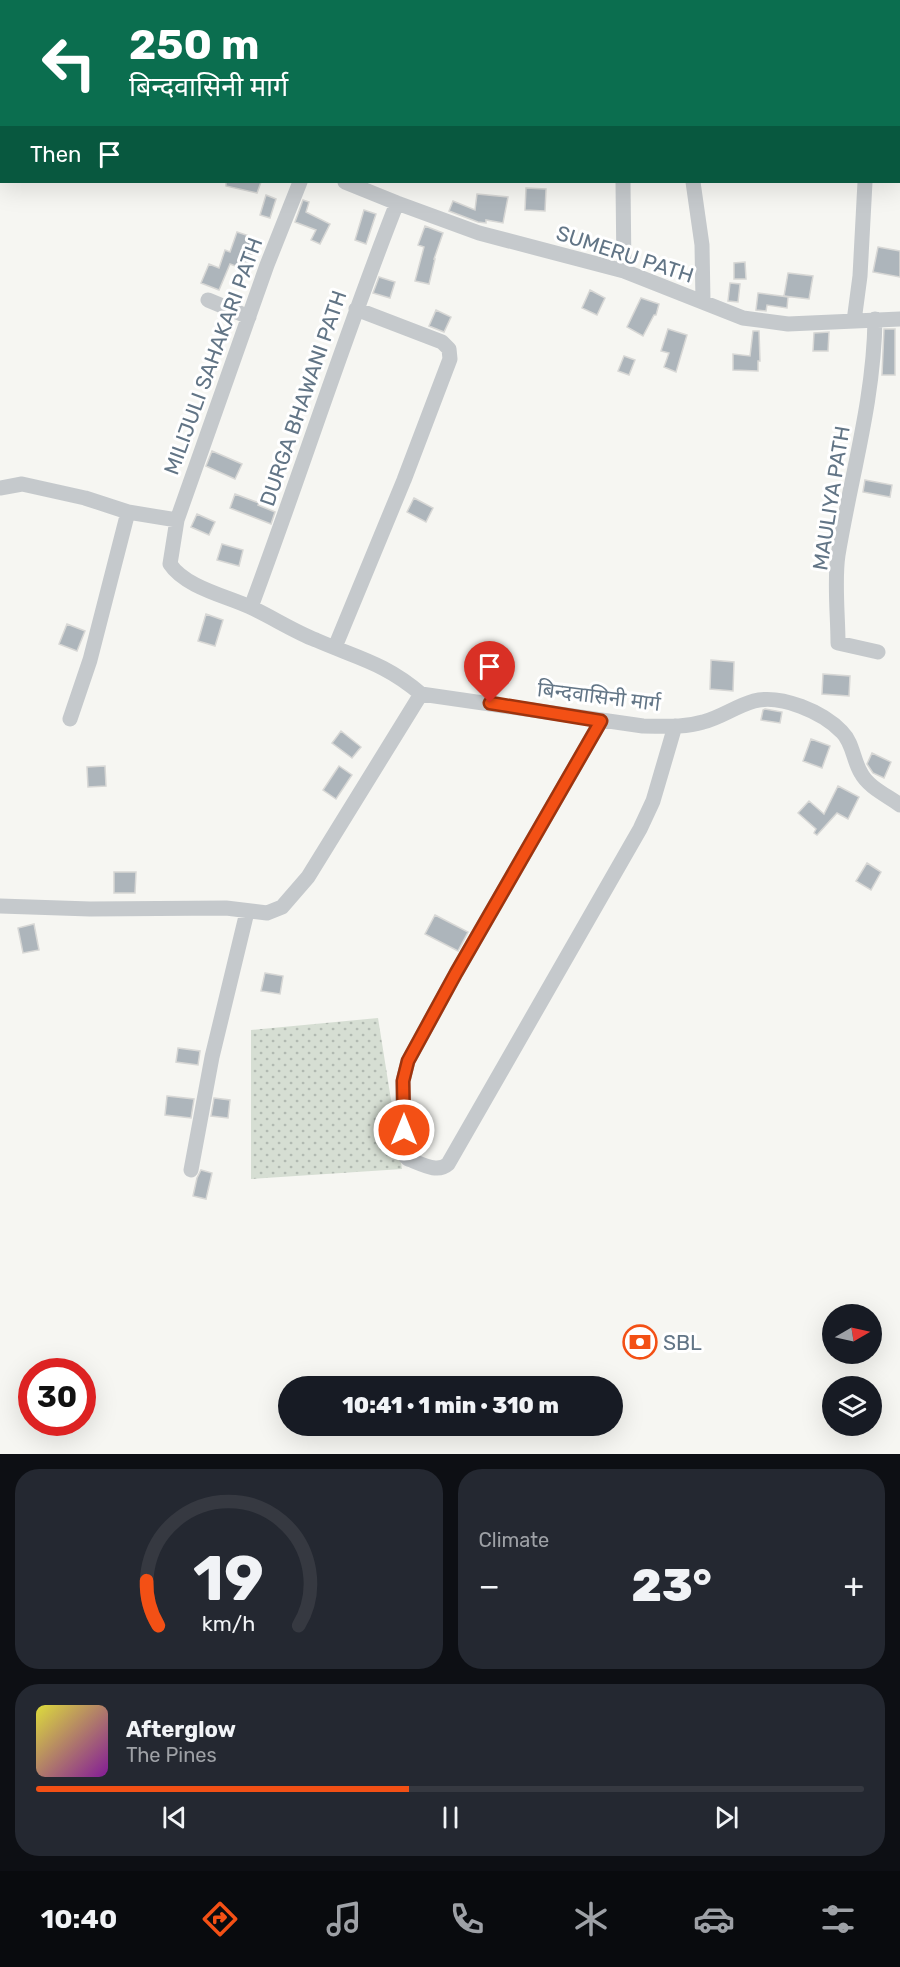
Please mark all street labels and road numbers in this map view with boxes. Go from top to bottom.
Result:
street label: SUMERU PATH [553,220,697,288]
street label: MILIJULI SAHAKARI PATH [158,234,268,478]
street label: DURGA BHAWANI PATH [254,287,352,509]
street label: MAULIYA PATH [807,424,855,572]
street label: बिन्दवासिनी मार्ग [536,676,663,716]

